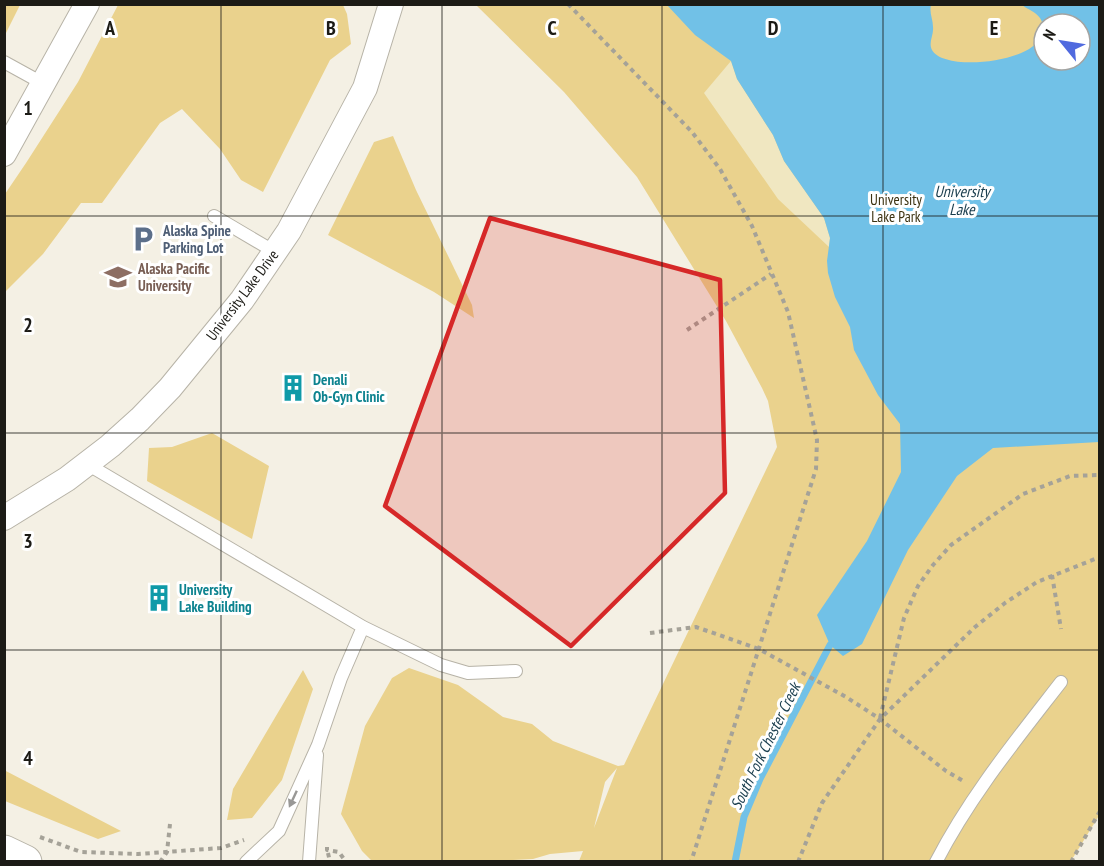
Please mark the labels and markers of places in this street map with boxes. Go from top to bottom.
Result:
place label: Alaska Spine Parking Lot [162,221,231,257]
parking icon: Alaska Spine Parking Lot [128,224,158,254]
place label: Alaska Pacific University [137,259,211,295]
school or university icon: Alaska Pacific University [103,262,133,292]
place label: Denali Ob-Gyn Clinic [313,370,386,406]
building icon: Denali Ob-Gyn Clinic [278,373,308,403]
place label: University Lake Building [179,580,252,616]
building icon: University Lake Building [144,583,174,613]

